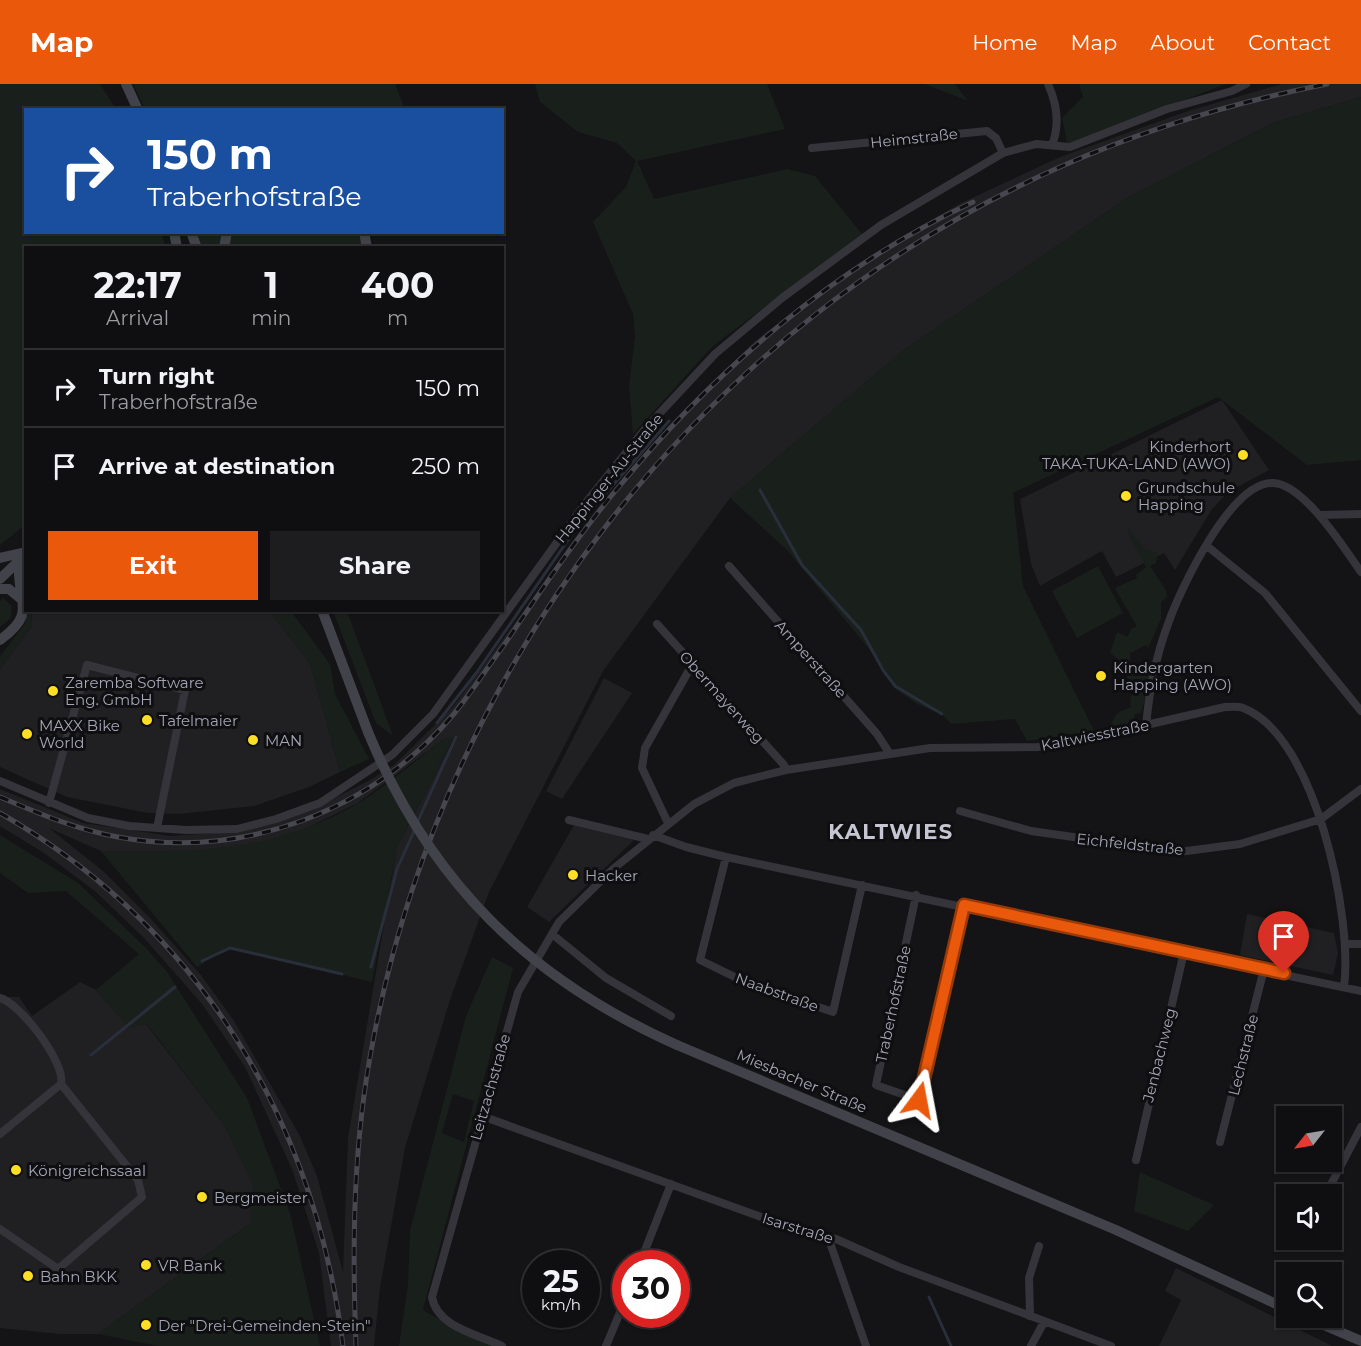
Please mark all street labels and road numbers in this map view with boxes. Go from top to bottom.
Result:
street label: Heimstraße [869,124,959,152]
street label: Happinger-Au-Straße [551,409,667,547]
street label: Amperstraße [771,616,851,702]
street label: Obermayerweg [676,647,768,747]
street label: Kaltwiesstraße [1039,715,1151,755]
street label: Eichfeldstraße [1076,829,1184,859]
street label: Traberhofstraße [871,944,915,1064]
street label: Naabstraße [733,968,821,1016]
street label: Jenbachweg [1138,1006,1180,1105]
street label: Lechstraße [1224,1012,1262,1098]
street label: Leitzachstraße [466,1032,514,1142]
street label: Miesbacher Straße [734,1045,870,1117]
street label: Isarstraße [760,1208,836,1248]

